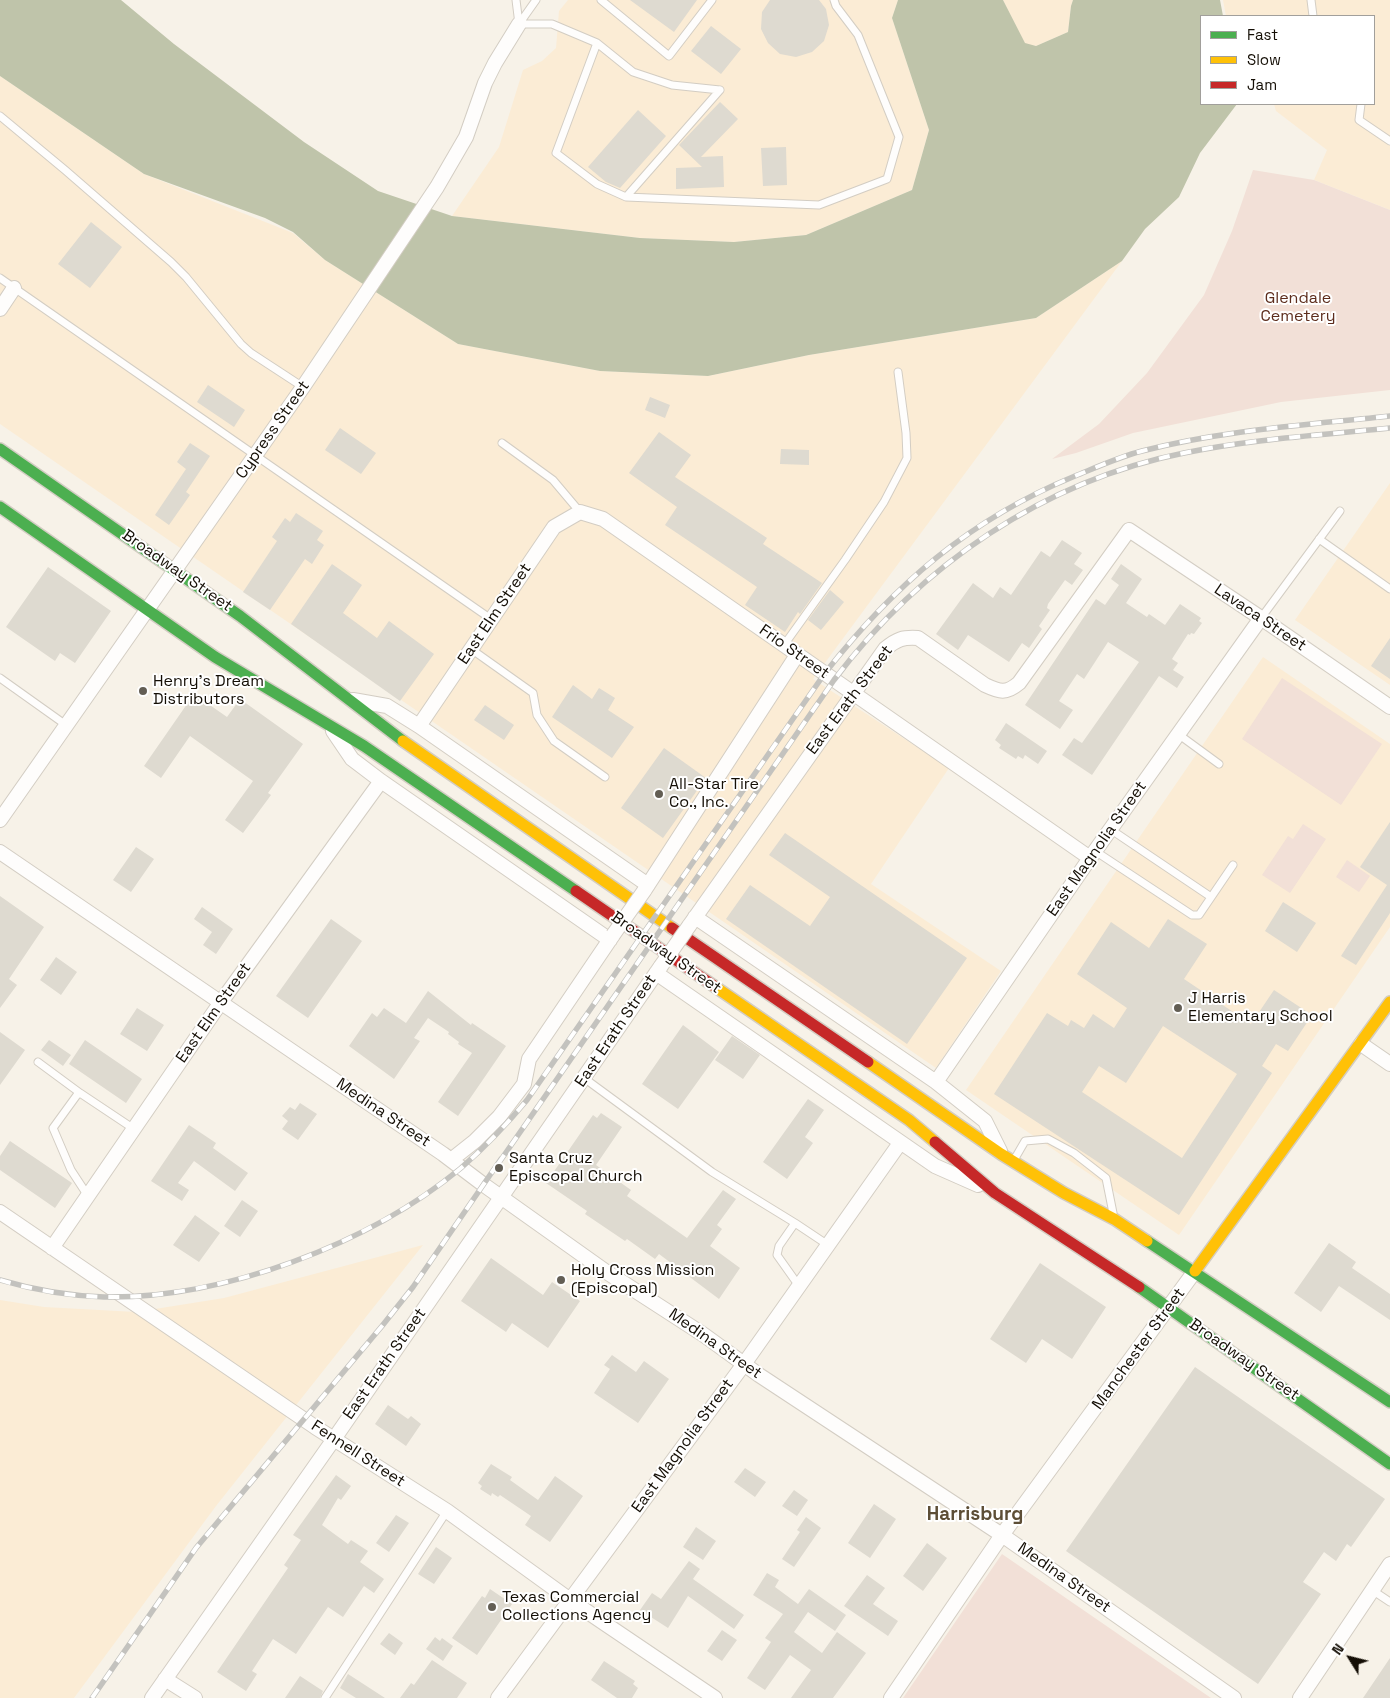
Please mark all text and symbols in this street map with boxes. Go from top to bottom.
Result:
legend [1200,15,1375,105]
text: Fast [1247,25,1278,44]
text: Slow [1247,50,1281,69]
text: Jam [1247,75,1277,94]
park label: Glendale Cemetery [1260,289,1336,327]
street label: Cypress Street [232,377,314,483]
street label: Broadway Street [118,526,236,616]
street label: East Elm Street [454,560,536,668]
street label: Lavaca Street [1210,580,1310,656]
street label: Frio Street [755,621,833,683]
street label: East Erath Street [803,642,897,758]
place label: Henry's Dream Distributors [153,672,264,710]
marker: Henry's Dream Distributors [137,685,149,697]
place label: All-Star Tire Co., Inc. [669,775,759,813]
street label: East Magnolia Street [1043,778,1151,920]
marker: All-Star Tire Co., Inc. [653,788,665,800]
street label: Broadway Street [607,908,725,998]
street label: East Elm Street [172,959,256,1067]
street label: East Erath Street [571,971,661,1091]
place label: J Harris Elementary School [1188,989,1333,1027]
marker: J Harris Elementary School [1172,1002,1184,1014]
street label: Medina Street [332,1074,434,1152]
place label: Santa Cruz Episcopal Church [509,1149,643,1187]
marker: Santa Cruz Episcopal Church [493,1162,505,1174]
place label: Holy Cross Mission (Episcopal) [571,1261,714,1299]
marker: Holy Cross Mission (Episcopal) [555,1274,567,1286]
street label: Manchester Street [1088,1284,1190,1414]
street label: East Erath Street [339,1305,431,1423]
street label: Medina Street [665,1305,765,1383]
street label: Broadway Street [1185,1315,1303,1405]
street label: East Magnolia Street [628,1375,738,1517]
street label: Fennell Street [308,1417,408,1491]
district label: Harrisburg [927,1504,1023,1526]
street label: Medina Street [1014,1539,1114,1617]
place label: Texas Commercial Collections Agency [502,1588,651,1626]
marker: Texas Commercial Collections Agency [486,1601,498,1613]
north arrow [1325,1633,1375,1683]
text: N [1328,1640,1348,1658]

